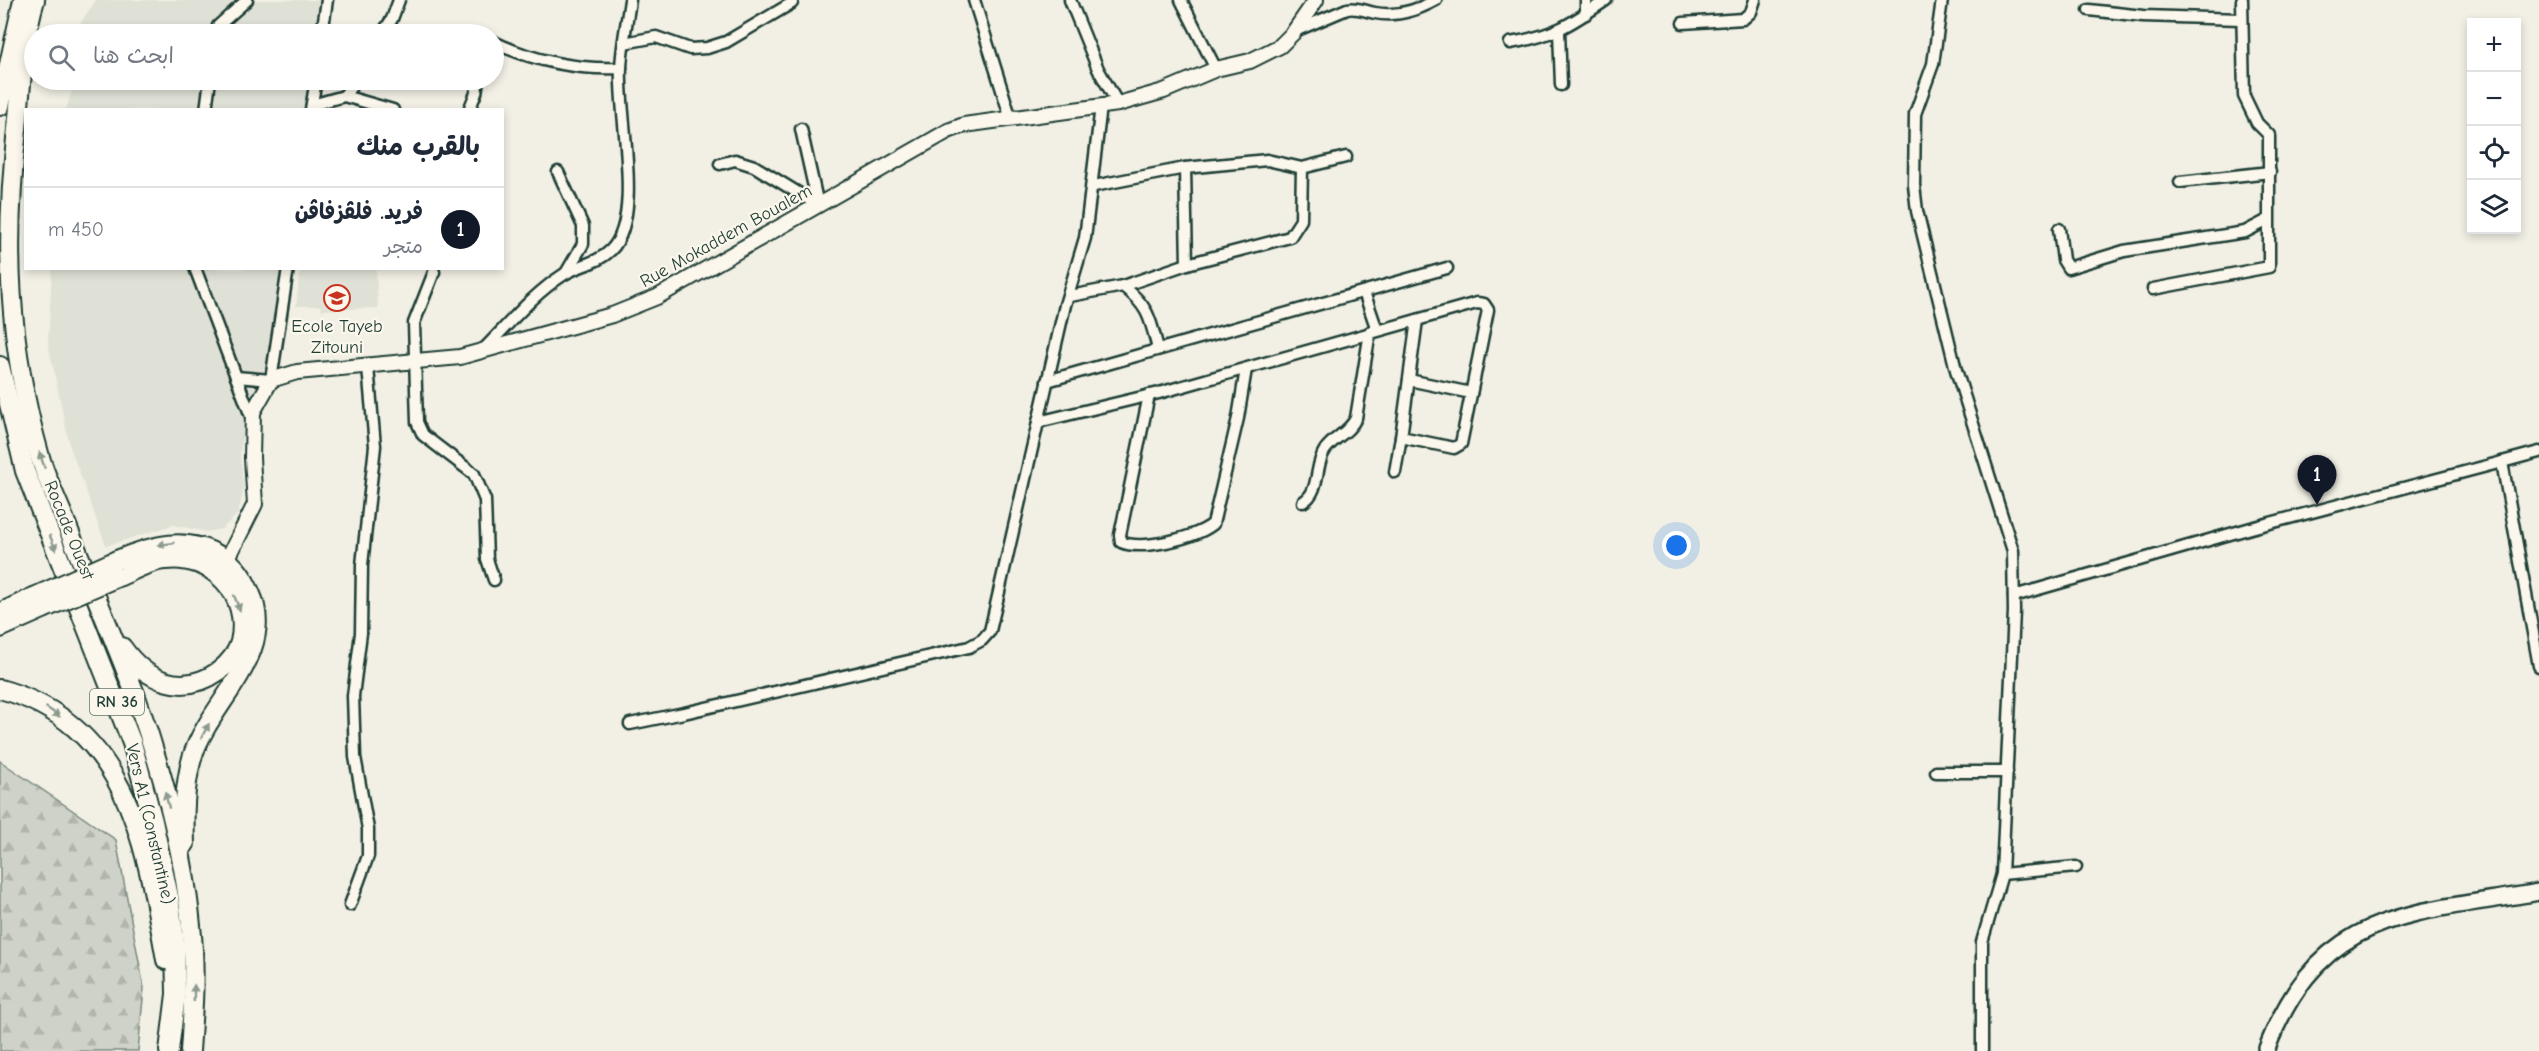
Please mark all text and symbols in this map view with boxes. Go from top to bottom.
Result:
map controls [2467,18,2521,234]
button: + [2467,18,2521,72]
search box [24,24,504,90]
icon: search [45,41,78,74]
text: ابحث هنا [93,43,174,69]
button: − [2467,72,2521,126]
button: locate [2467,126,2521,180]
text: بالقرب منك [357,132,480,162]
street label: Rue Mokaddem Boualem [636,180,816,292]
button: layers [2467,180,2521,234]
text: فريد. فلڤزفاڤن [295,199,423,225]
text: 450 m [48,218,104,241]
text: 1 [457,218,464,241]
text: متجر [384,235,423,258]
school or university icon: Ecole Tayeb Zitouni [322,283,352,313]
place label: Ecole Tayeb Zitouni [291,316,383,358]
one-way arrow [37,451,46,469]
pin: 1 [2298,456,2336,505]
street label: Rocade Ouest [40,477,99,583]
your location [1662,531,1691,560]
one-way arrow [48,534,58,552]
one-way arrow [157,539,176,549]
one-way arrow [233,594,243,612]
road number: RN 36 [90,689,144,715]
one-way arrow [45,707,61,718]
one-way arrow [200,723,210,740]
street label: Vers A1 (Constantine) [121,742,179,906]
one-way arrow [162,791,172,809]
one-way arrow [189,983,199,1002]

